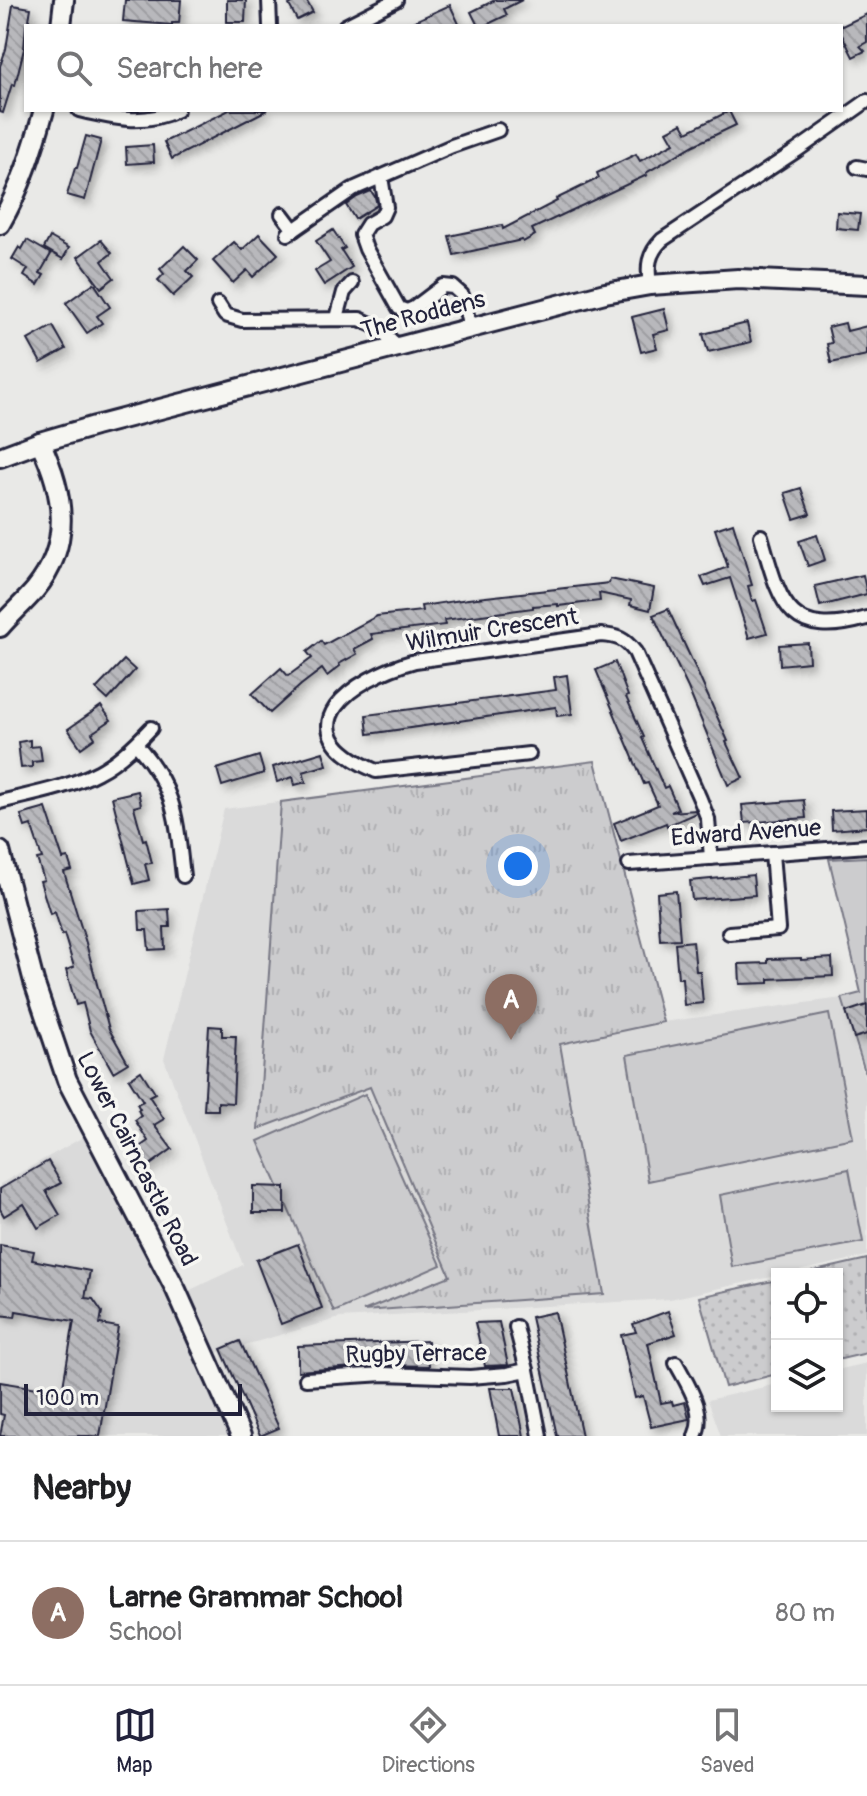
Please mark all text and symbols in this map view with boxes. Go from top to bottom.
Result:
search box [24,24,843,112]
icon: search [52,46,96,90]
text: Search here [116,50,263,87]
street label: The Roddens [358,284,489,345]
street label: Wilmuir Crescent [404,602,580,658]
street label: Edward Avenue [670,813,822,853]
your location [498,846,538,886]
pin: A [485,974,537,1040]
street label: Lower Cairncastle Road [70,1047,204,1271]
map controls [771,1268,843,1412]
button: locate [771,1268,843,1340]
street label: Rugby Terrace [345,1338,487,1370]
button: layers [771,1340,843,1412]
scale bar [24,1380,242,1416]
text: 100 m [36,1384,99,1412]
text: Nearby [32,1467,131,1510]
text: Larne Grammar School [108,1579,403,1616]
text: A [50,1597,66,1629]
text: 80 m [775,1597,835,1629]
text: School [108,1616,183,1648]
tab: Map [113,1703,157,1779]
tab: Directions [382,1703,475,1779]
tab: Saved [700,1703,754,1779]

